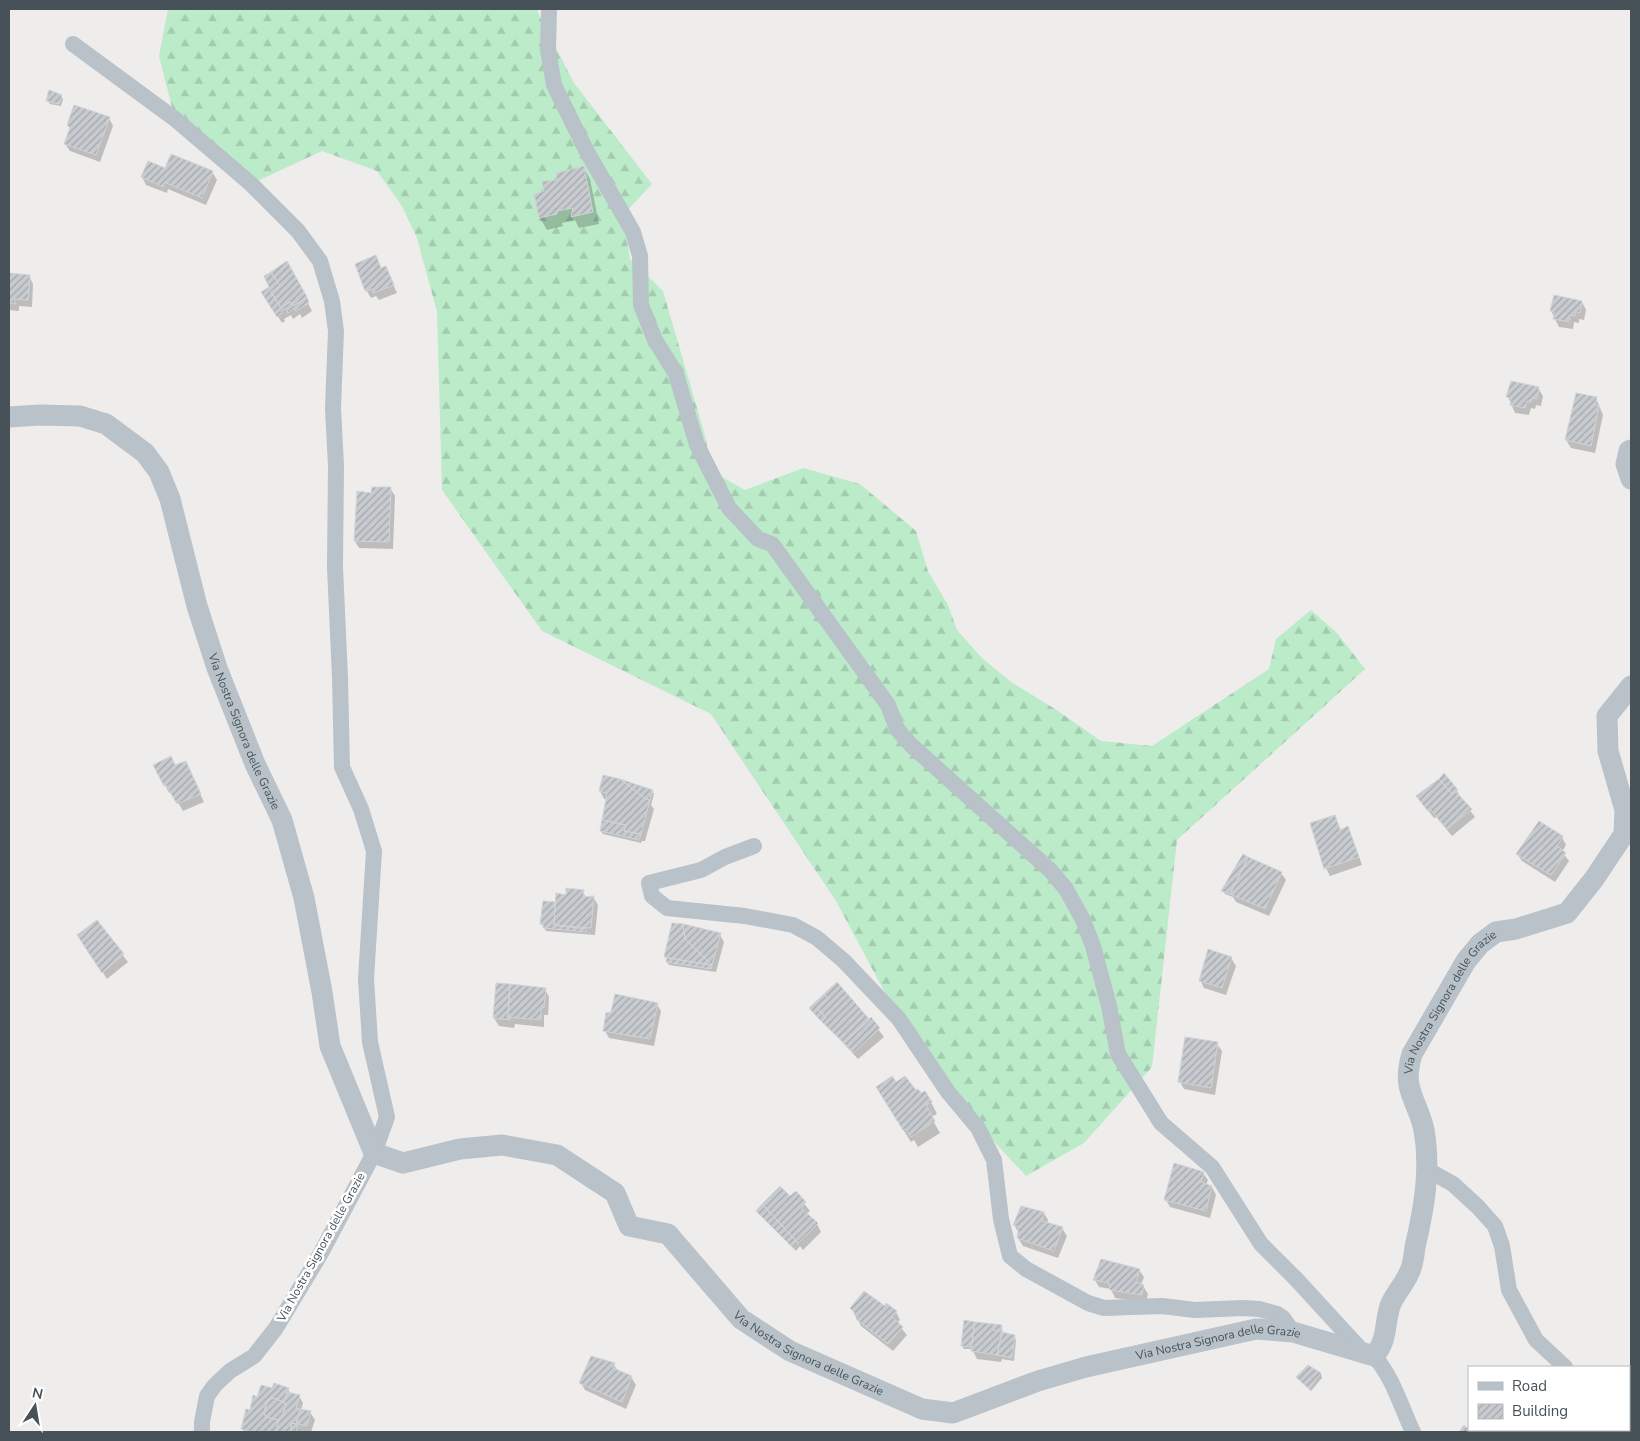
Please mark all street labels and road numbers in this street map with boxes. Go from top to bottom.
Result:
street label: Via Nostra Signora delle Grazie [204,650,284,812]
street label: Via Nostra Signora delle Grazie [1400,926,1500,1076]
street label: Via Nostra Signora delle Grazie [273,1170,369,1325]
street label: Via Nostra Signora delle Grazie [729,1307,886,1399]
street label: Via Nostra Signora delle Grazie [1133,1321,1303,1364]

